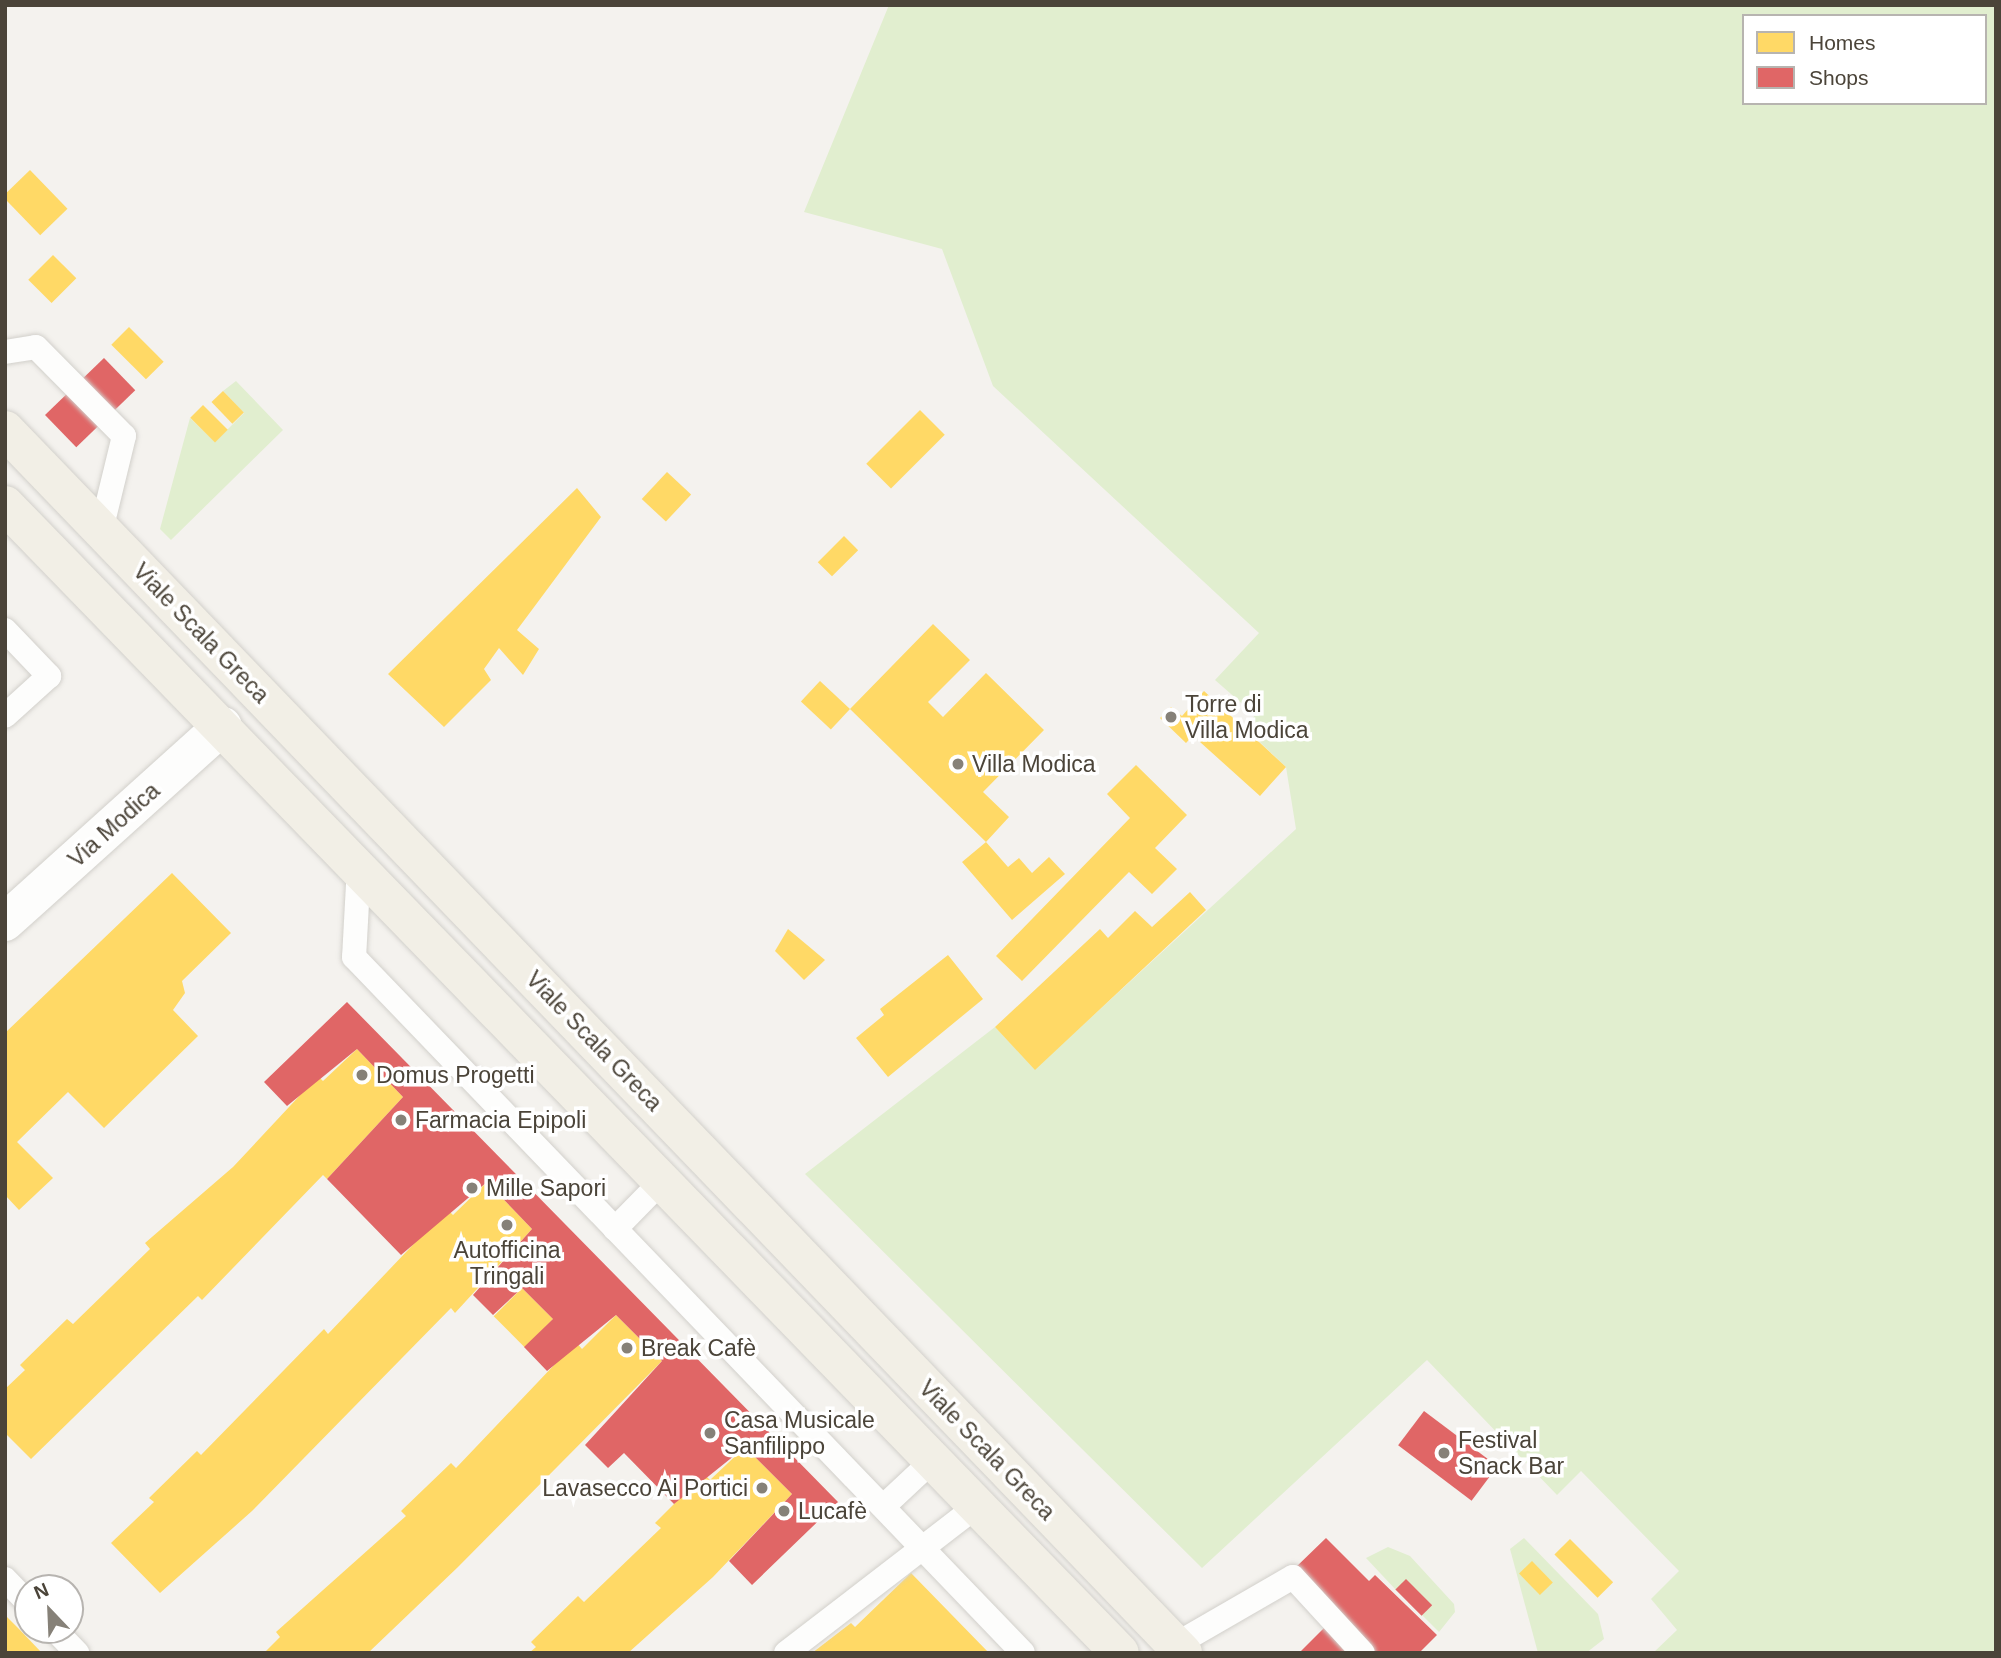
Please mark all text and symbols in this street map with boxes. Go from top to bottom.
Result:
legend [1742,14,1987,105]
text: Homes [1809,31,1876,54]
text: Shops [1809,66,1869,89]
street label: Viale Scala Greca [127,557,275,709]
place label: Torre di Villa Modica [1185,690,1309,744]
marker: Torre di Villa Modica [1163,709,1179,725]
place label: Villa Modica [972,750,1096,778]
marker: Villa Modica [950,756,966,772]
street label: Via Modica [63,777,165,873]
street label: Viale Scala Greca [520,965,668,1117]
place label: Domus Progetti [376,1061,535,1089]
marker: Domus Progetti [354,1067,370,1083]
place label: Farmacia Epipoli [415,1106,586,1134]
marker: Farmacia Epipoli [393,1112,409,1128]
place label: Mille Sapori [486,1174,606,1202]
marker: Mille Sapori [464,1180,480,1196]
marker: Autofficina Tringali [499,1217,515,1233]
place label: Autofficina Tringali [454,1236,560,1290]
place label: Break Cafè [641,1334,756,1362]
marker: Break Cafè [619,1340,635,1356]
street label: Viale Scala Greca [913,1374,1061,1526]
place label: Casa Musicale Sanfilippo [724,1406,875,1460]
marker: Casa Musicale Sanfilippo [702,1425,718,1441]
place label: Festival Snack Bar [1458,1426,1564,1480]
marker: Festival Snack Bar [1436,1445,1452,1461]
place label: Lavasecco Ai Portici [541,1474,748,1502]
marker: Lavasecco Ai Portici [754,1480,770,1496]
place label: Lucafè [798,1497,867,1525]
marker: Lucafè [776,1503,792,1519]
north arrow [14,1574,84,1644]
text: N [31,1579,52,1603]

